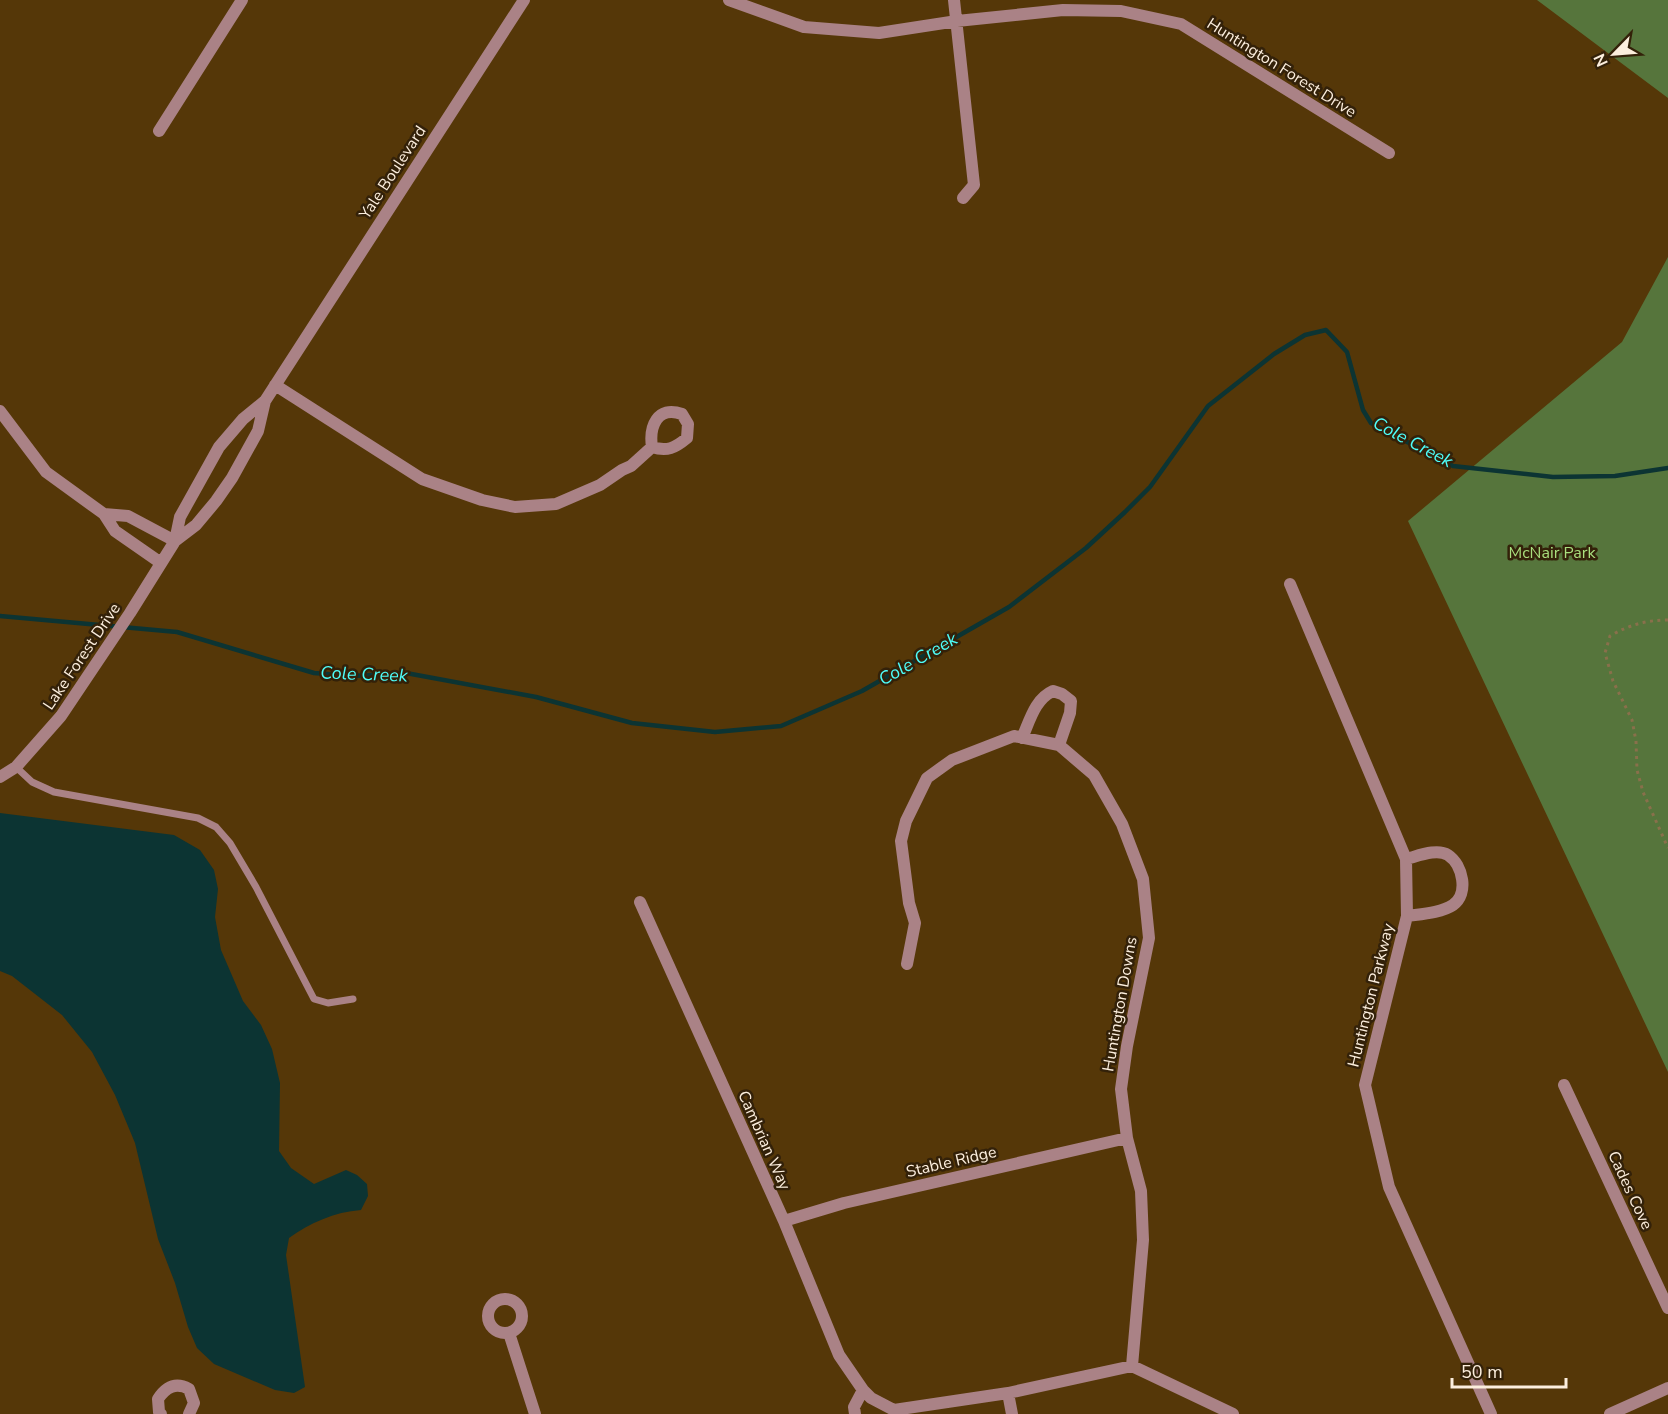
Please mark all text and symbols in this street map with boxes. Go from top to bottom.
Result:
street label: Huntington Forest Drive [1203,13,1360,123]
north arrow [1584,24,1644,84]
text: N [1589,50,1614,70]
street label: Yale Boulevard [354,122,431,224]
water label: Cole Creek [1369,411,1458,474]
park label: McNair Park [1509,542,1596,564]
street label: Lake Forest Drive [38,599,126,714]
water label: Cole Creek [874,626,963,691]
water label: Cole Creek [320,660,409,688]
street label: Huntington Parkway [1342,920,1400,1069]
street label: Huntington Downs [1097,935,1143,1073]
street label: Cambrian Way [732,1087,796,1194]
street label: Stable Ridge [904,1141,999,1183]
street label: Cades Cove [1602,1148,1658,1233]
scale bar [1452,1351,1566,1389]
text: 50 m [1461,1360,1503,1384]

